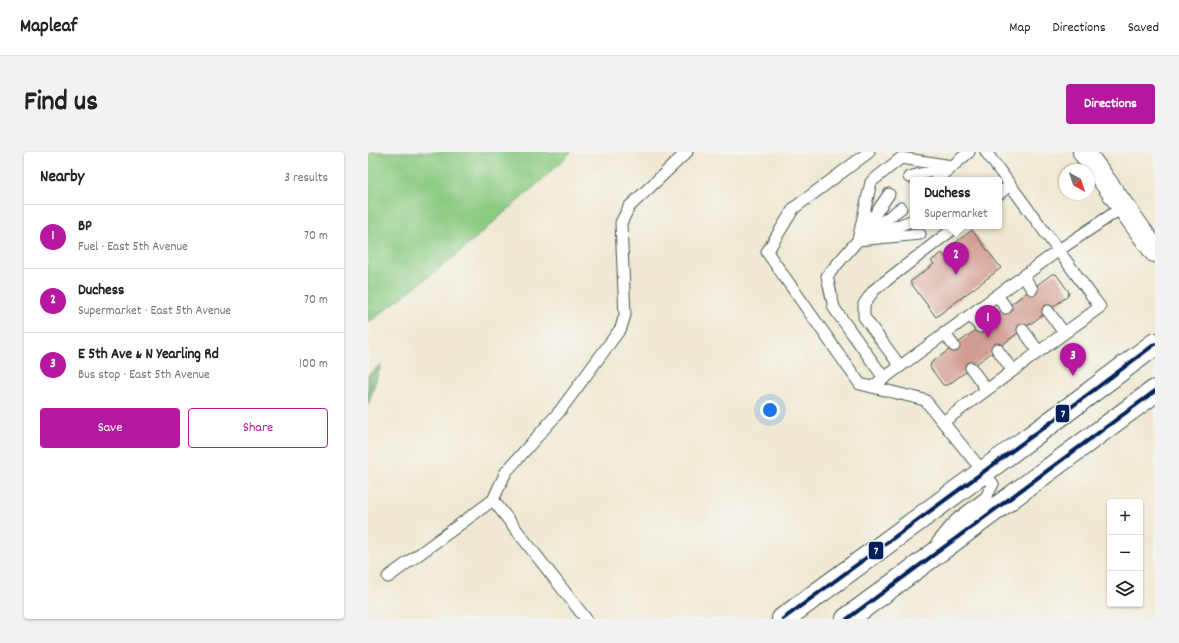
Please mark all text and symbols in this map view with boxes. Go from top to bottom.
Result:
text: Mapleaf [20,14,77,41]
text: Map [1009,18,1031,38]
text: Directions [1053,18,1106,38]
text: Saved [1128,18,1159,38]
text: Find us [24,84,98,124]
button: Directions [1066,84,1155,124]
north arrow [1059,164,1095,200]
text: Nearby [40,166,84,190]
text: 3 results [284,169,328,188]
popup [910,177,1002,229]
text: Duchess [924,183,971,205]
text: Supermarket [924,205,988,224]
text: BP [78,216,92,238]
text: 1 [52,227,54,246]
text: 70 m [304,227,328,246]
text: Fuel · East 5th Avenue [78,238,188,257]
pin: 2 [943,242,969,275]
text: Duchess [78,280,124,302]
text: 2 [50,291,56,310]
text: 70 m [304,291,328,310]
text: Supermarket · East 5th Avenue [78,302,231,321]
pin: 1 [975,305,1001,338]
pin: 3 [1060,343,1086,376]
text: E 5th Ave & N Yearling Rd [78,344,219,366]
text: 3 [50,355,56,374]
text: 100 m [299,355,328,374]
text: Bus stop · East 5th Avenue [78,366,210,385]
your location [760,400,780,420]
line badge: 7 [1055,404,1070,423]
text: 7 [1061,407,1066,423]
button: Save [40,408,180,448]
button: Share [188,408,328,448]
map controls [1107,499,1143,607]
button: + [1107,499,1143,535]
button: − [1107,535,1143,571]
line badge: 7 [868,541,884,560]
text: 7 [874,544,879,560]
button: layers [1107,571,1143,607]

